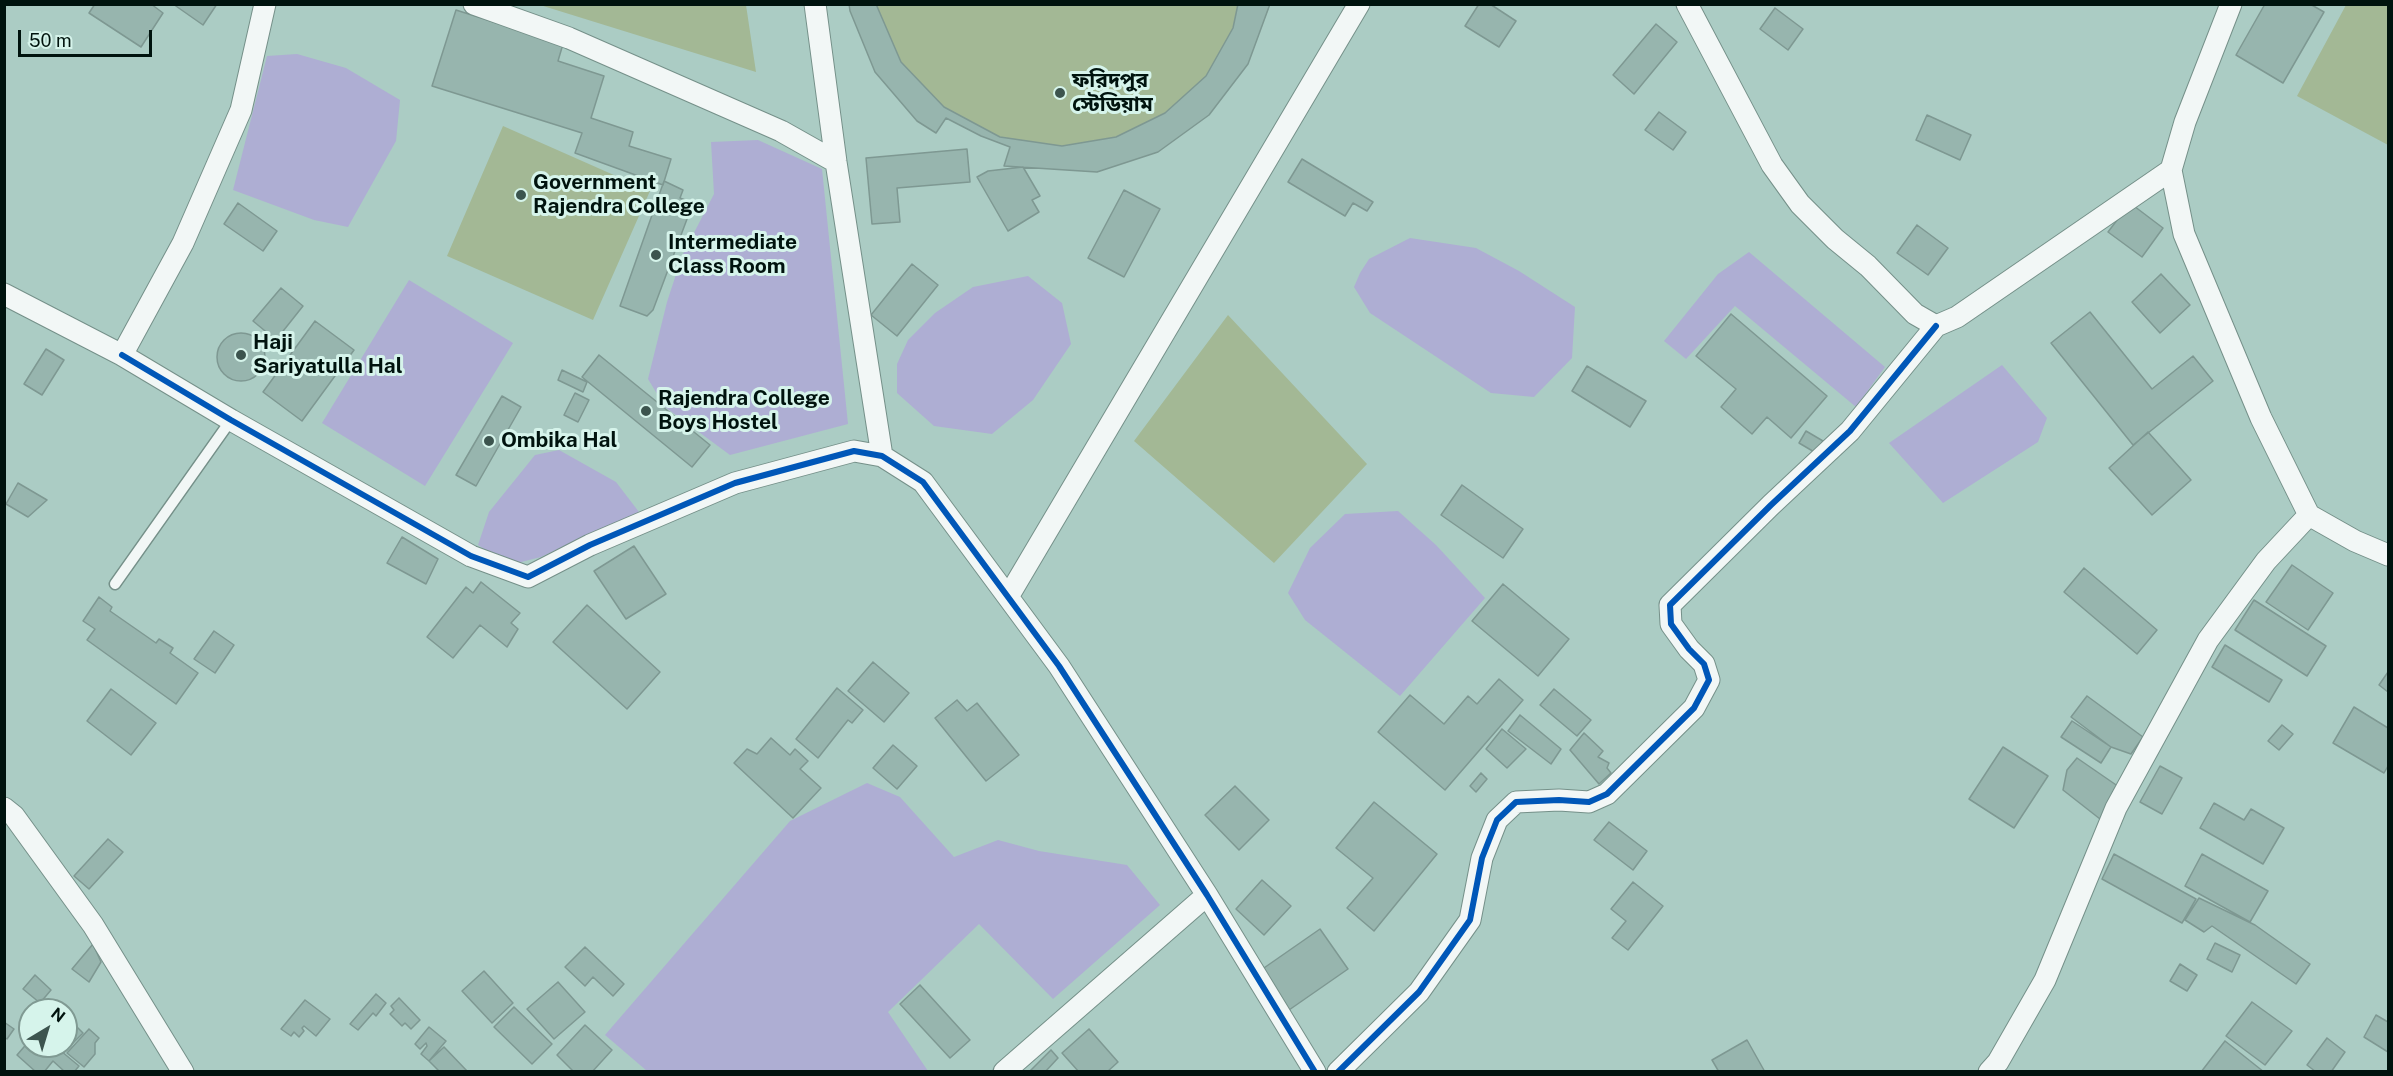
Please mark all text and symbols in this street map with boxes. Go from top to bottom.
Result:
scale bar [21,18,154,56]
text: 50 m [29,30,72,51]
place label: ফরিদপুর স্টেডিয়াম [1072,68,1153,118]
marker: ফরিদপুর স্টেডিয়াম [1053,86,1067,100]
place label: Government Rajendra College [533,170,705,220]
marker: Government Rajendra College [514,188,528,202]
place label: Intermediate Class Room [668,230,797,280]
marker: Intermediate Class Room [649,248,663,262]
place label: Haji Sariyatulla Hal [253,330,403,380]
marker: Haji Sariyatulla Hal [234,348,248,362]
place label: Rajendra College Boys Hostel [658,386,830,436]
marker: Rajendra College Boys Hostel [639,404,653,418]
place label: Ombika Hal [501,428,617,454]
marker: Ombika Hal [482,434,496,448]
north arrow [18,998,78,1058]
text: N [47,1004,69,1026]

